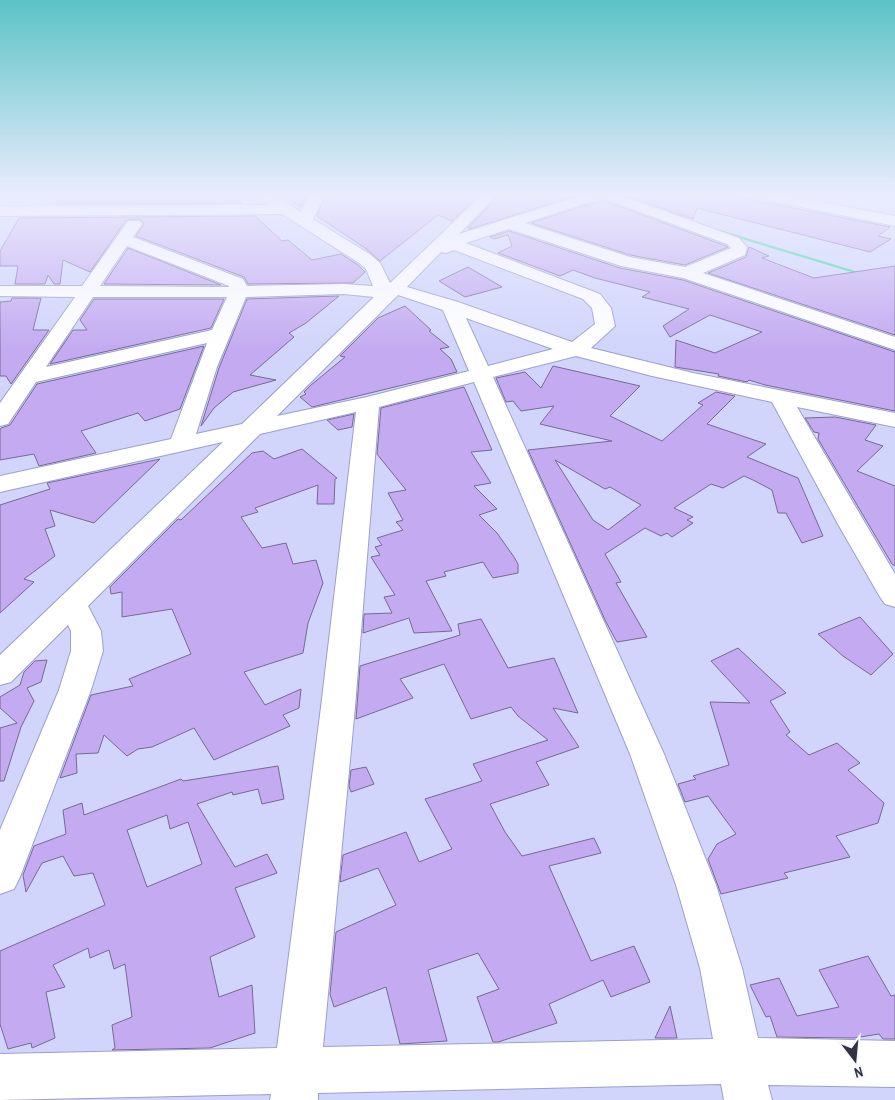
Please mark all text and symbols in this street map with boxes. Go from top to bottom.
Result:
north arrow [830,1035,880,1085]
text: N [852,1063,865,1082]

